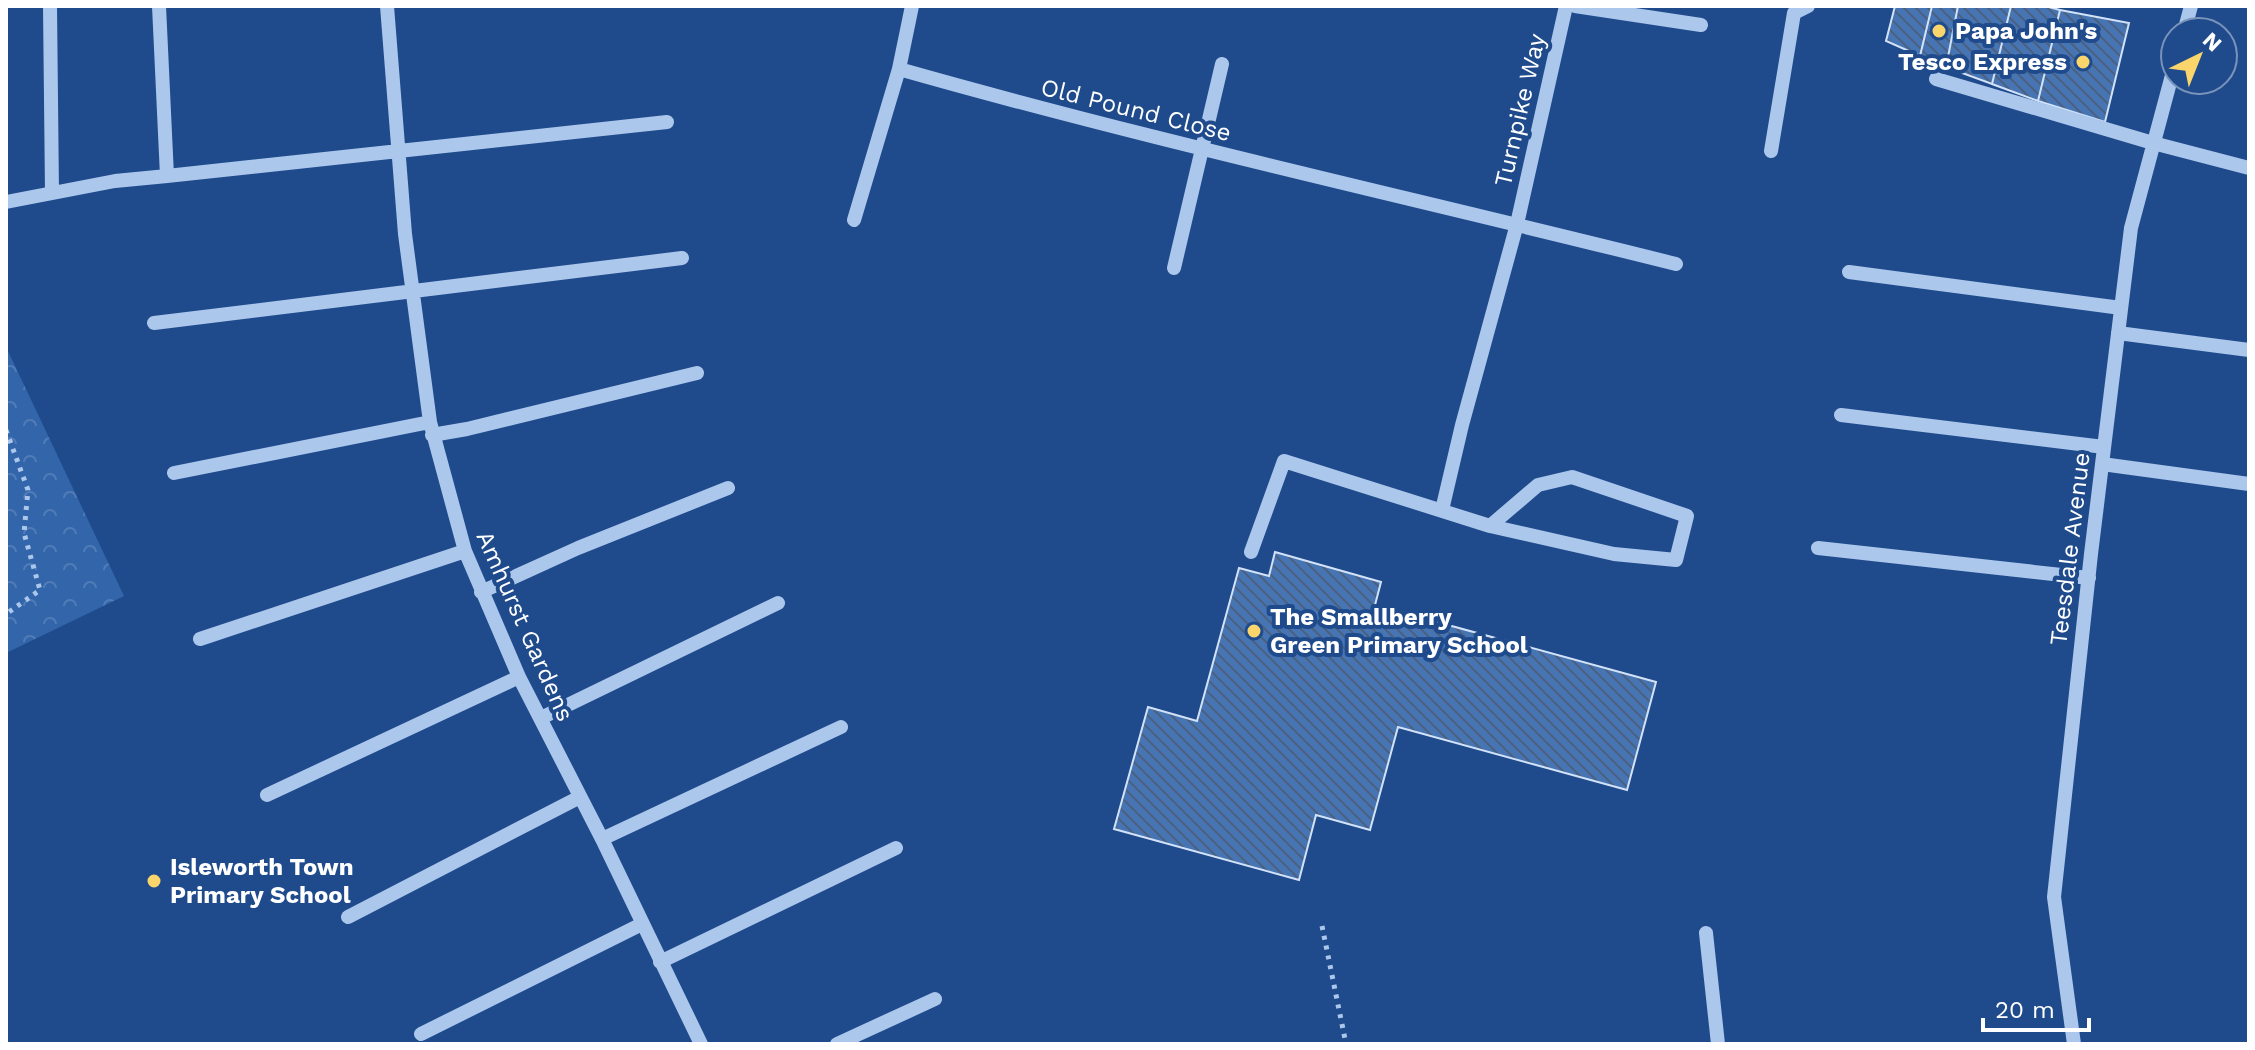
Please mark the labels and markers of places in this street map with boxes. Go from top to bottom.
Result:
place label: Papa John's [1955,17,2098,45]
marker: Papa John's [1930,22,1948,40]
place label: Tesco Express [1898,48,2067,76]
marker: Tesco Express [2074,53,2092,71]
place label: The Smallberry Green Primary School [1270,603,1528,659]
marker: The Smallberry Green Primary School [1245,622,1263,640]
place label: Isleworth Town Primary School [170,853,354,909]
marker: Isleworth Town Primary School [145,872,163,890]

